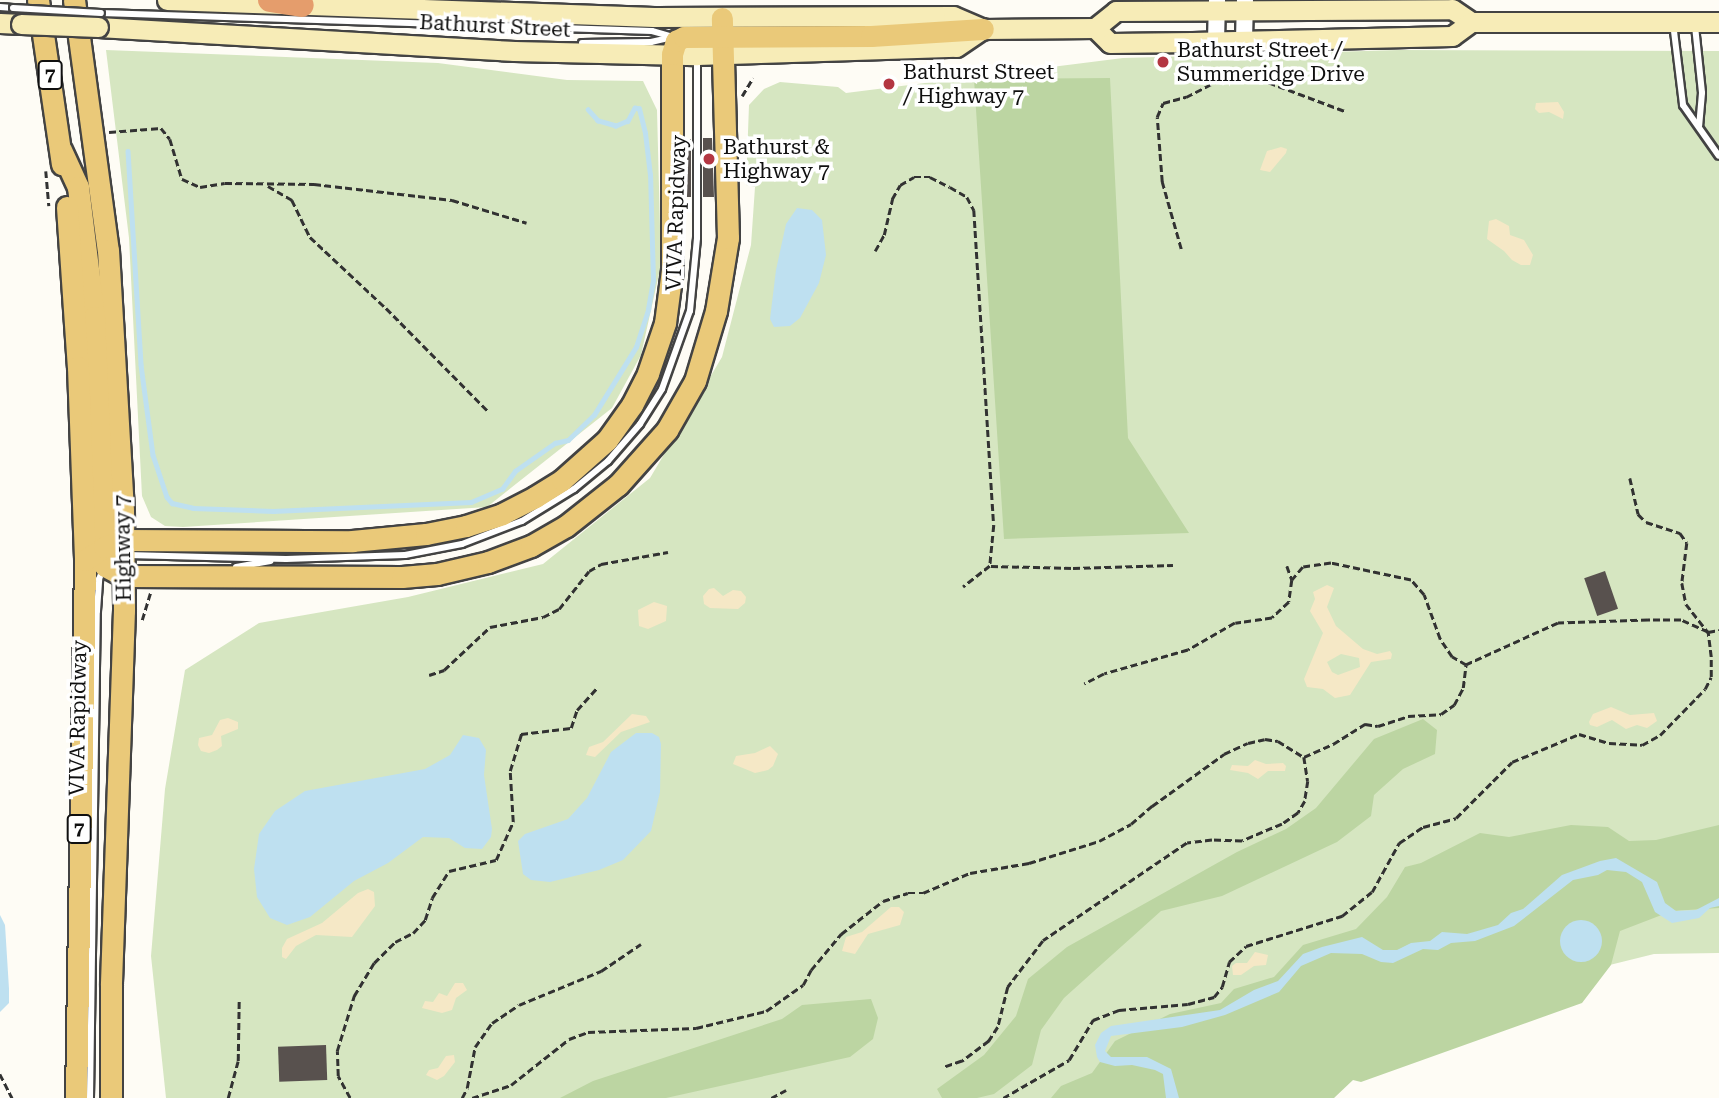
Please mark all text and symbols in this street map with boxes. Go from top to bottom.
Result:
street label: Bathurst Street [419,9,571,43]
place label: Bathurst Street / Summeridge Drive [1177,37,1365,87]
marker: Bathurst Street / Summeridge Drive [1155,54,1171,70]
place label: Bathurst Street / Highway 7 [903,59,1054,109]
road number: 7 [36,60,64,90]
marker: Bathurst Street / Highway 7 [881,76,897,92]
place label: Bathurst & Highway 7 [723,134,830,184]
street label: VIVA Rapidway [661,135,691,291]
marker: Bathurst & Highway 7 [701,151,717,167]
street label: Highway 7 [109,494,137,602]
street label: VIVA Rapidway [64,640,92,796]
road number: 7 [65,814,93,844]

